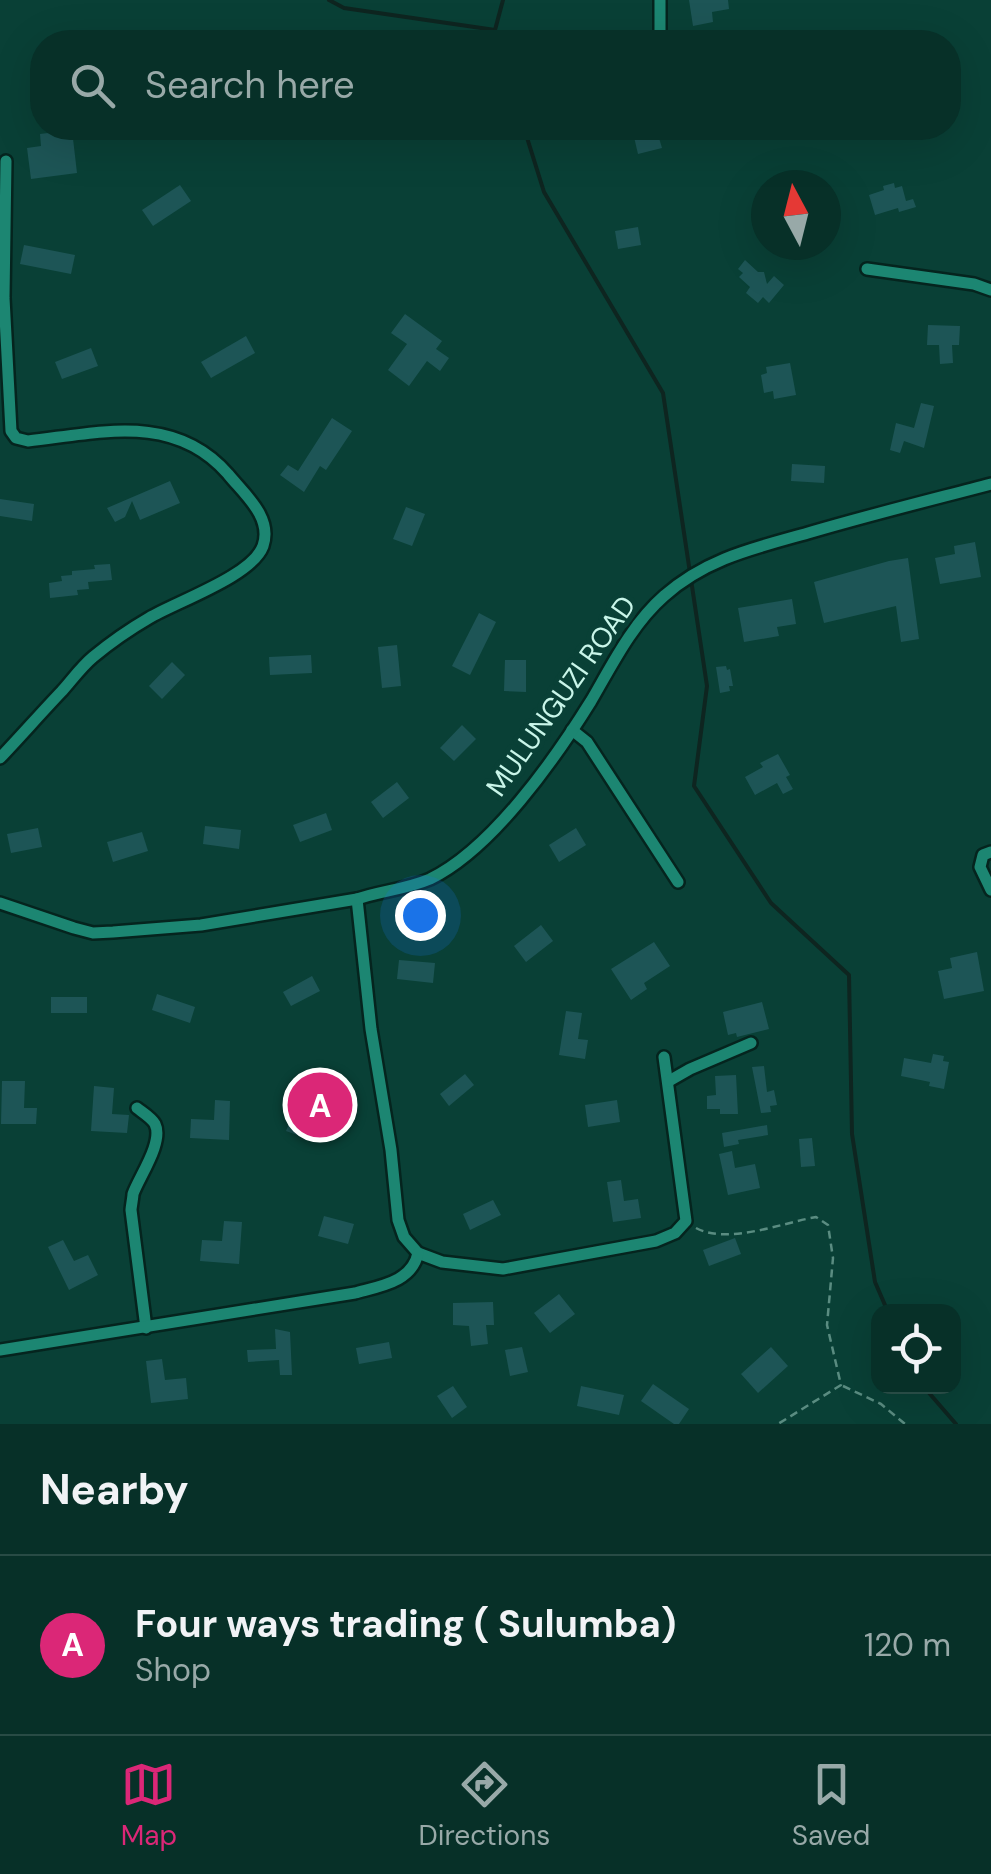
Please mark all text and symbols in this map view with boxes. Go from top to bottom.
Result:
search box [30,30,961,140]
icon: search [65,58,120,113]
text: Search here [145,60,355,110]
north arrow [751,170,841,260]
street label: MULUNGUZI ROAD [478,588,644,804]
your location [395,890,446,941]
pin: A [288,1068,352,1142]
map controls [871,1304,961,1394]
button: locate [871,1304,961,1394]
text: Nearby [40,1462,189,1517]
text: Four ways trading ( Sulumba) [135,1599,676,1649]
text: A [61,1624,84,1666]
text: 120 m [864,1624,951,1666]
text: Shop [135,1649,211,1691]
tab: Map [121,1757,177,1854]
tab: Directions [419,1757,550,1854]
tab: Saved [792,1757,870,1854]

